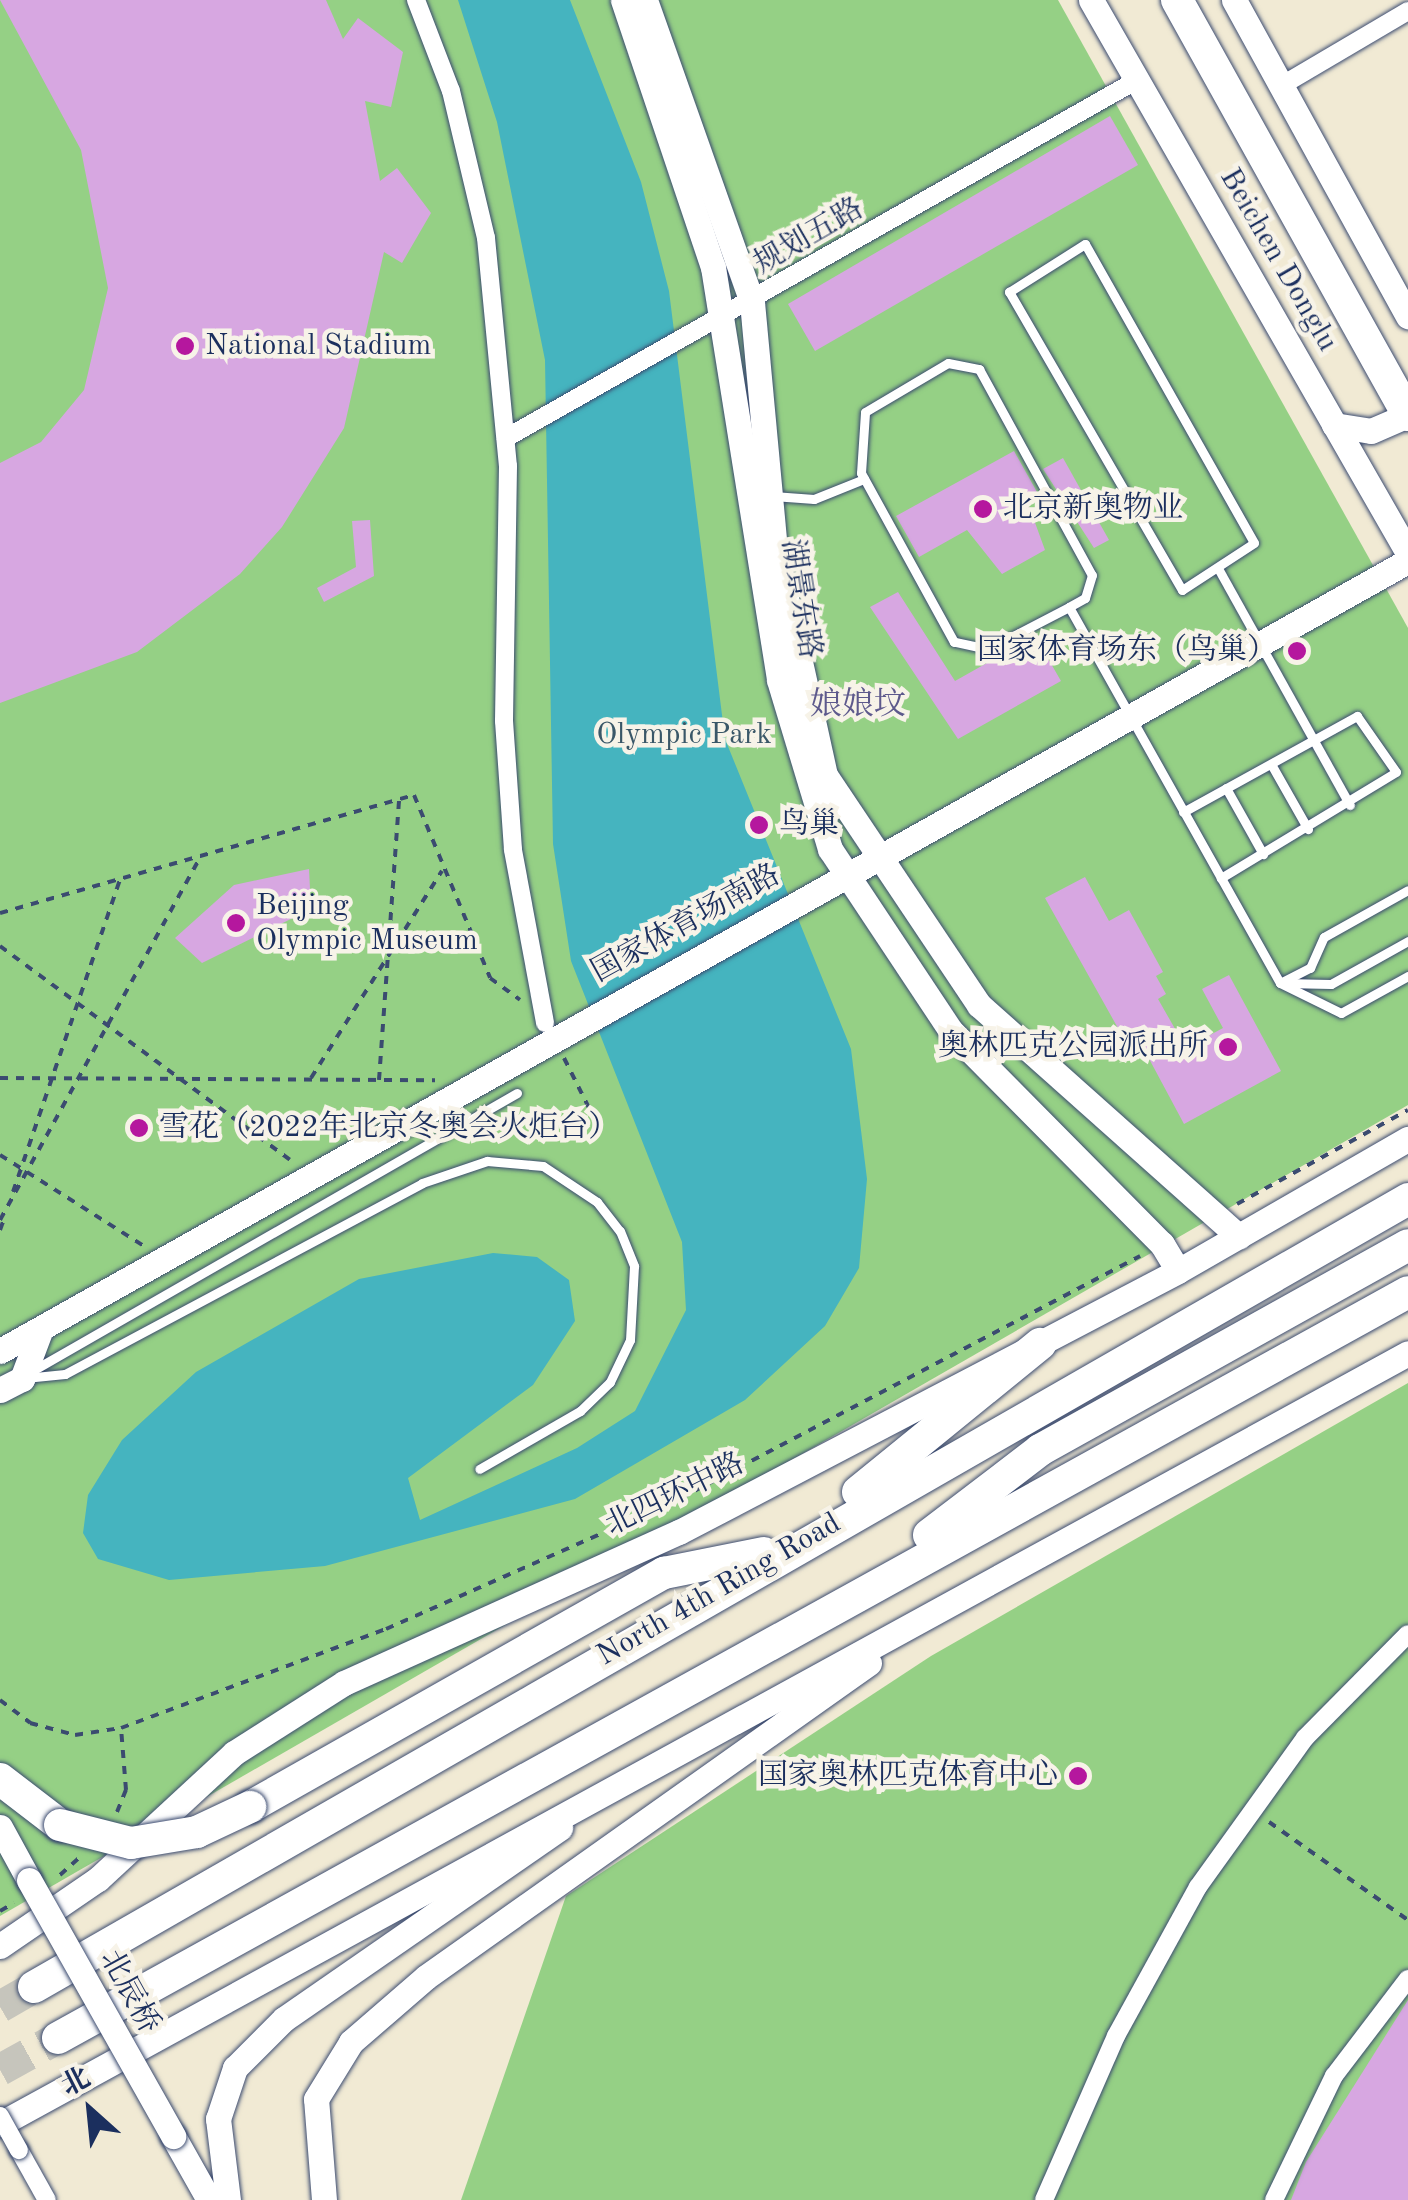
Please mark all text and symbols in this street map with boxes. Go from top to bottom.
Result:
street label: Beichen Donglu [1211,162,1345,358]
street label: 规划五路 [748,191,870,283]
place label: National Stadium [205,328,431,364]
marker: National Stadium [174,335,196,357]
place label: 北京新奥物业 [1003,491,1183,527]
marker: 北京新奥物业 [972,498,994,520]
street label: 湖景东路 [773,537,827,661]
place label: 国家体育场东（鸟巢） [977,633,1277,669]
marker: 国家体育场东（鸟巢） [1286,640,1308,662]
district label: 娘娘坟 [810,687,906,725]
park label: Olympic Park [596,717,772,753]
place label: 鸟巢 [779,807,839,843]
marker: 鸟巢 [748,814,770,836]
street label: 国家体育场南路 [585,857,787,991]
place label: Beijing Olympic Museum [256,888,478,958]
marker: Beijing Olympic Museum [225,912,247,934]
place label: 奥林匹克公园派出所 [938,1029,1208,1065]
marker: 奥林匹克公园派出所 [1217,1036,1239,1058]
place label: 雪花（2022年北京冬奥会火炬台） [159,1110,619,1146]
marker: 雪花（2022年北京冬奥会火炬台） [128,1117,150,1139]
street label: 北四环中路 [600,1446,750,1544]
street label: North 4th Ring Road [591,1506,847,1674]
place label: 国家奥林匹克体育中心 [758,1758,1058,1794]
marker: 国家奥林匹克体育中心 [1067,1765,1089,1787]
street label: 北辰桥 [91,1944,167,2040]
north arrow [40,2060,140,2160]
text: 北 [58,2064,95,2102]

